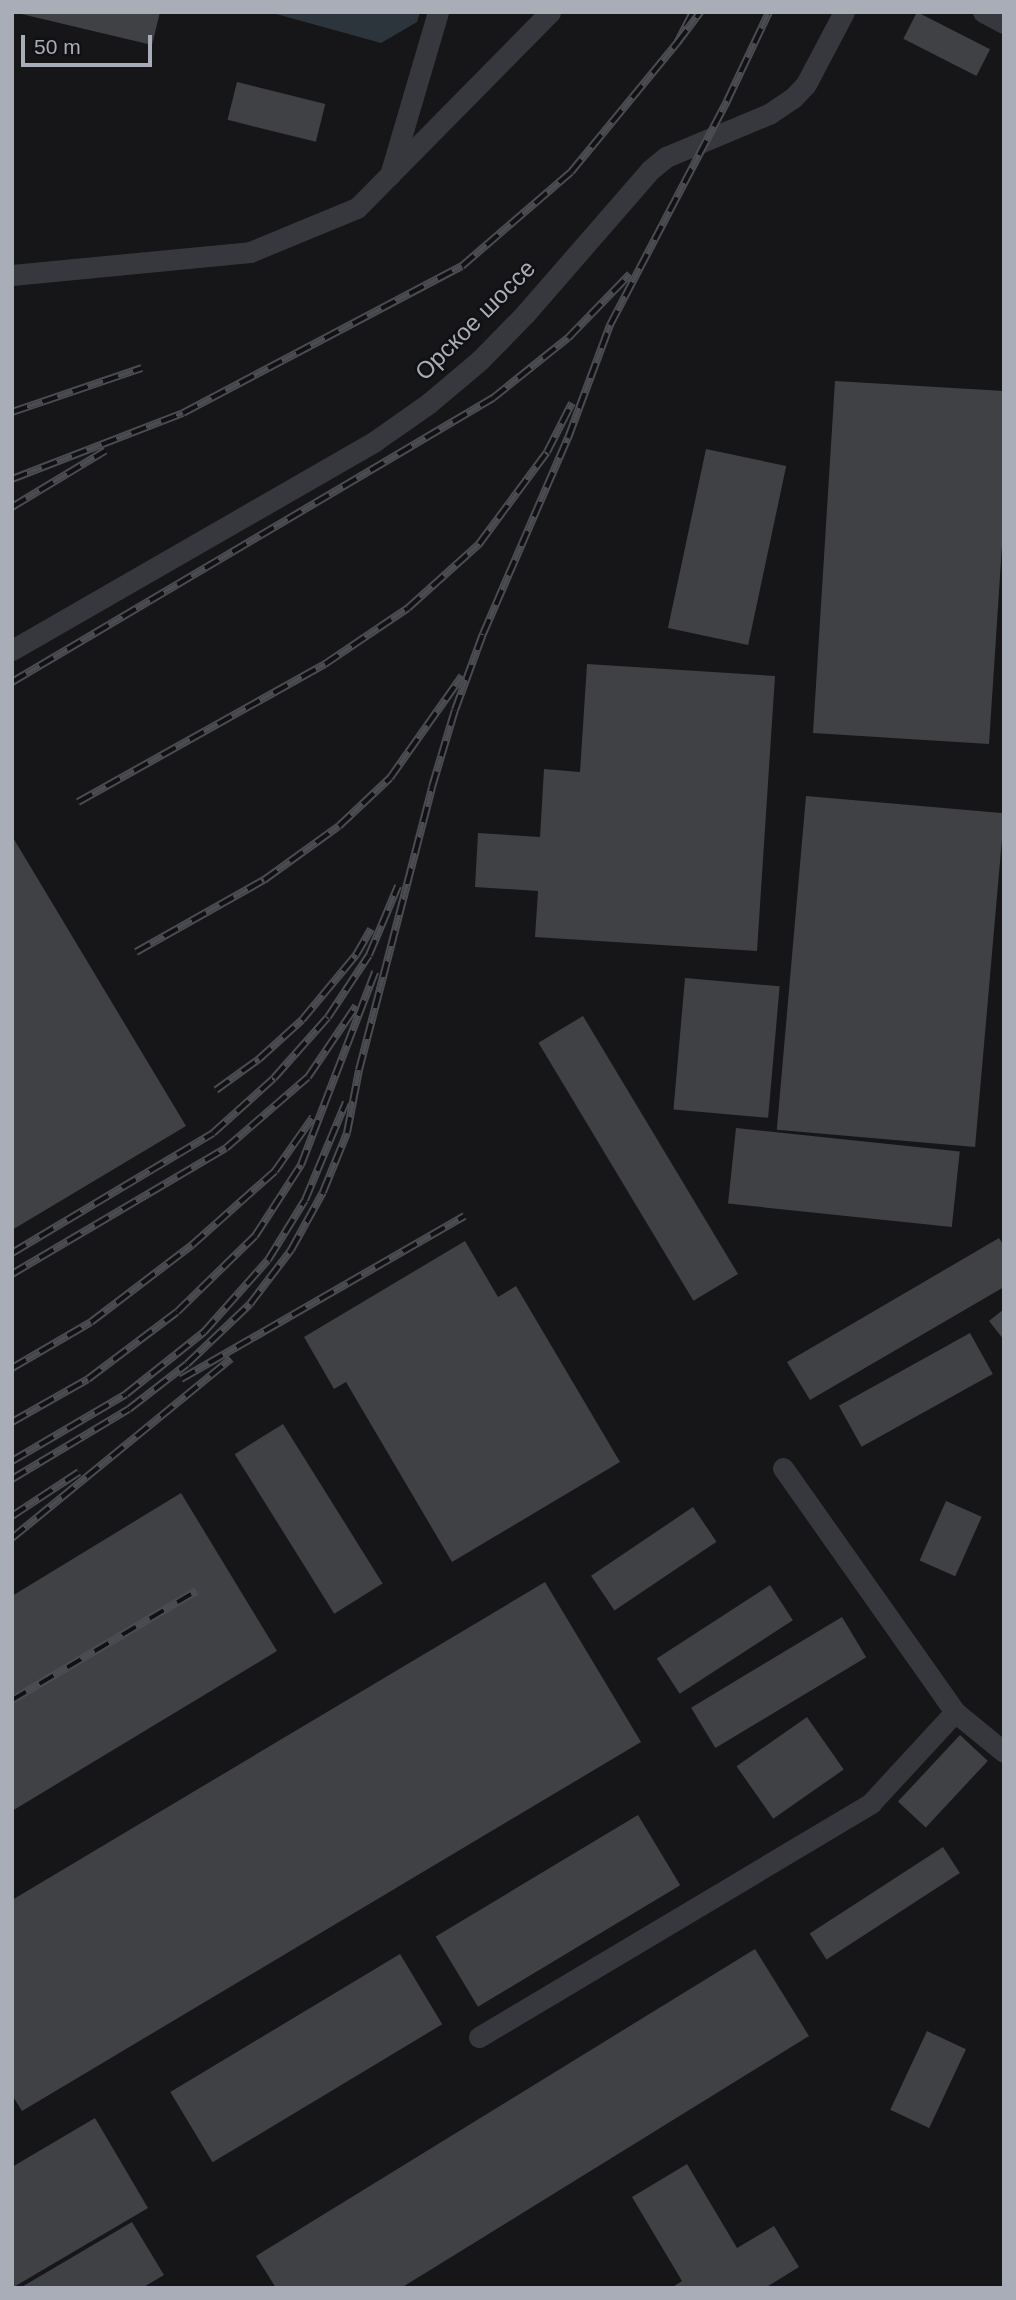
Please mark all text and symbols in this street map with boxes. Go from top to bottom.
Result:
scale bar [24,21,156,65]
text: 50 m [34,35,81,58]
street label: Орское шоссе [409,254,541,386]

